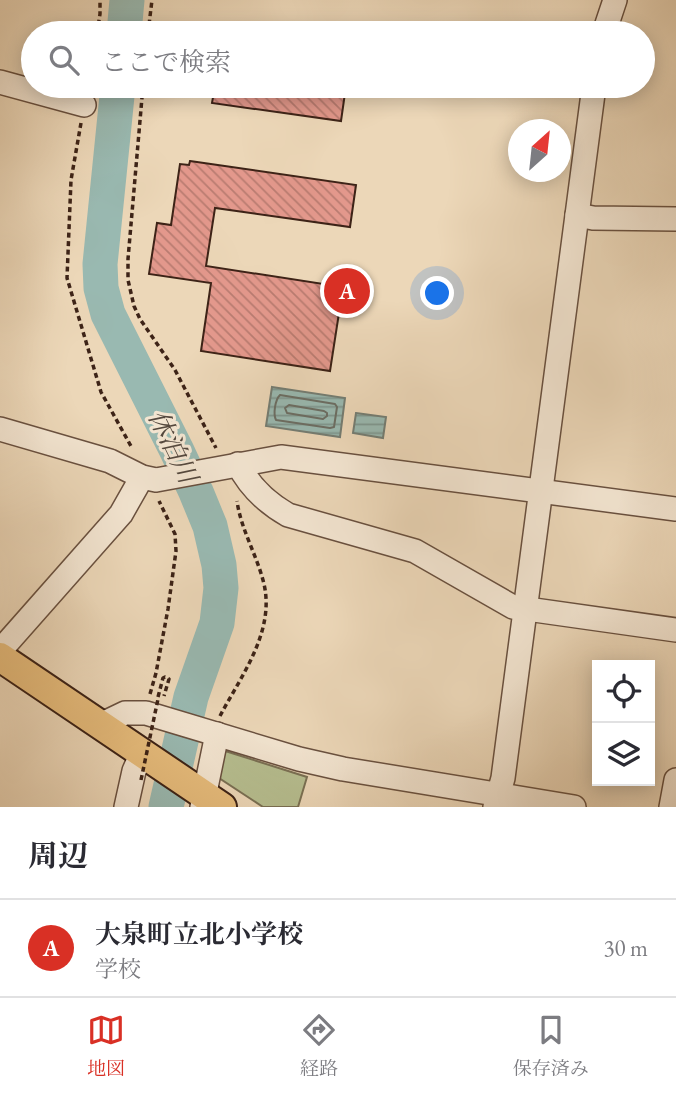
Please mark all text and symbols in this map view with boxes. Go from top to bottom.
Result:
search box [21,21,655,98]
icon: search [45,41,83,79]
text: ここで検索 [101,45,231,79]
north arrow [508,119,571,182]
pin: A [324,265,370,317]
your location [420,276,454,310]
water label: 休泊川 [141,403,207,491]
map controls [592,660,655,786]
button: locate [592,660,655,723]
button: layers [592,723,655,786]
text: 周辺 [28,836,88,875]
text: 大泉町立北小学校 [95,917,303,951]
text: A [43,933,59,963]
text: 30 m [603,933,648,963]
text: 学校 [95,954,141,984]
tab: 地図 [87,1011,125,1081]
tab: 経路 [300,1011,338,1081]
tab: 保存済み [513,1011,589,1081]

